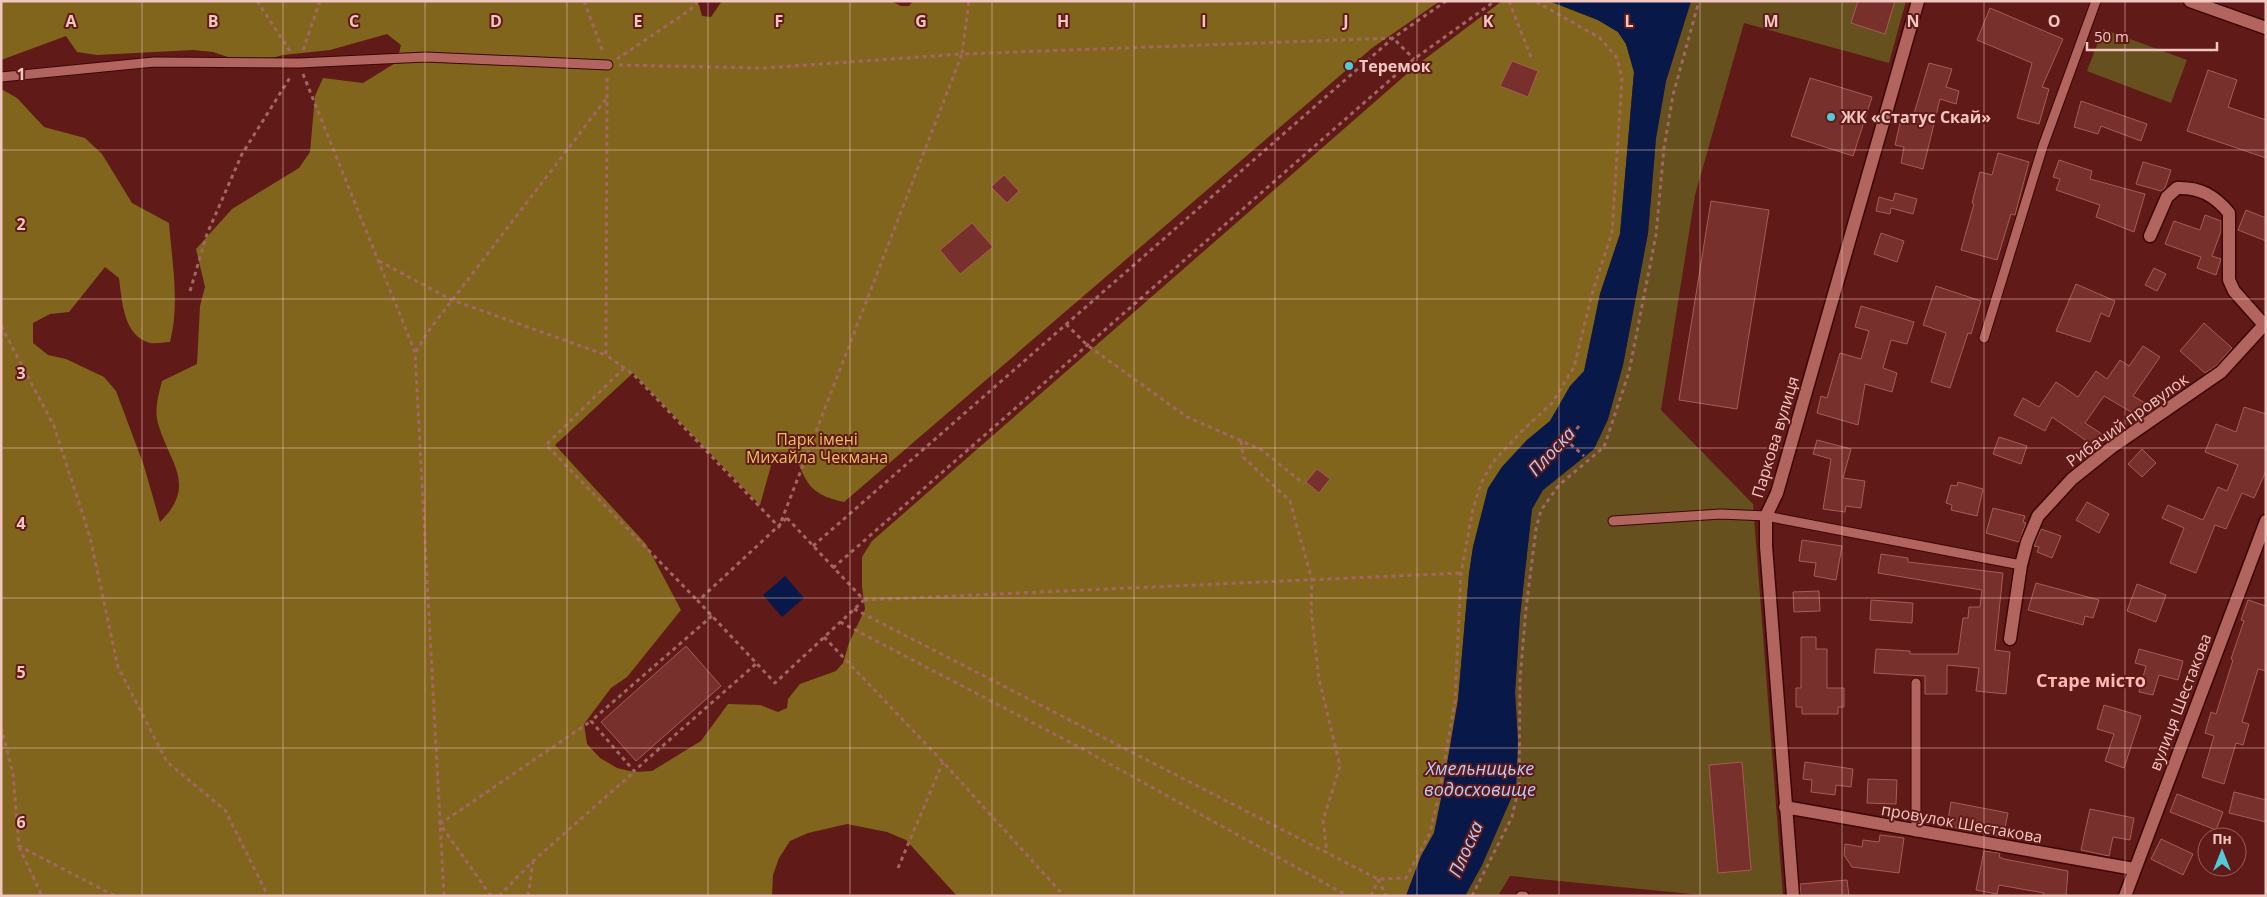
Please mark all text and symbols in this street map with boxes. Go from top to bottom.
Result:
text: A [65,10,77,32]
text: B [208,10,218,32]
text: C [349,10,359,32]
text: D [490,10,502,32]
text: E [634,10,643,32]
text: F [775,10,783,32]
text: G [915,10,927,32]
text: H [1057,10,1069,32]
text: I [1201,10,1207,32]
text: J [1341,10,1349,32]
text: K [1483,10,1494,32]
text: L [1624,10,1634,32]
text: M [1763,10,1779,32]
text: N [1906,10,1920,32]
text: O [2048,10,2060,32]
scale bar [2087,20,2217,52]
text: 50 m [2094,26,2129,46]
place label: Теремок [1359,55,1431,77]
marker: Теремок [1343,60,1355,72]
text: 1 [16,63,26,85]
place label: ЖК «Статус Скай» [1841,106,1991,128]
marker: ЖК «Статус Скай» [1825,111,1837,123]
text: 2 [16,213,26,235]
text: 3 [16,362,26,384]
street label: Рибачий провулок [2061,368,2193,472]
street label: Паркова вулиця [1746,374,1804,500]
water label: Плоска [1522,421,1580,481]
park label: Парк імені Михайла Чекмана [746,428,888,468]
text: 4 [16,512,26,534]
street label: вулиця Шестакова [2144,630,2216,774]
text: 5 [16,661,26,683]
district label: Старе місто [2036,668,2146,692]
water label: Хмельницьке водосховище [1424,756,1536,801]
street label: провулок Шестакова [1880,798,2044,848]
text: 6 [16,811,26,833]
water label: Плоска [1442,817,1488,881]
north arrow [2197,827,2247,877]
text: Пн [2212,829,2232,848]

